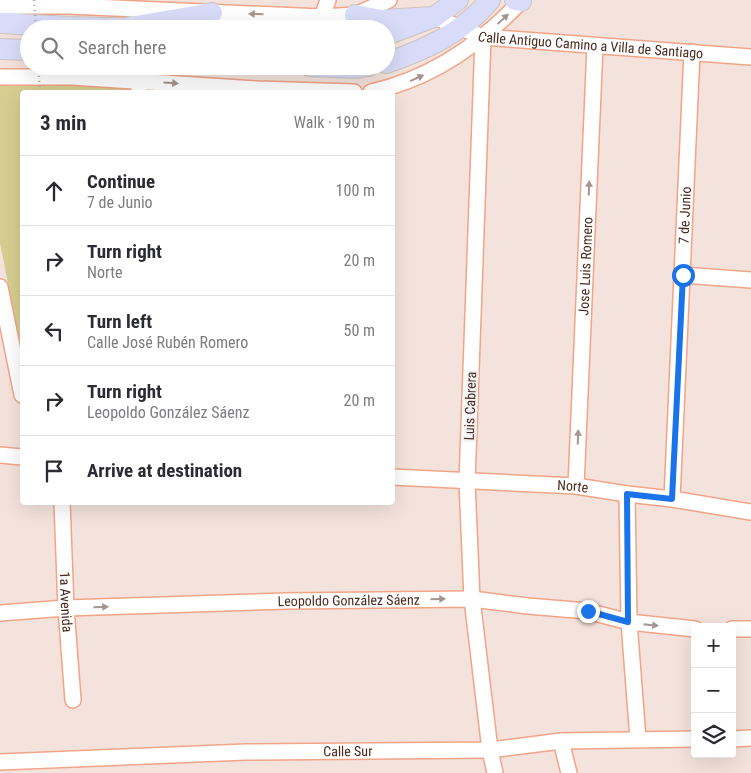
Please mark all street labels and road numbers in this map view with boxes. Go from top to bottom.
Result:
street label: Calle Antiguo Camino a Villa de Santiago [476,28,704,61]
street label: 7 de Junio [675,186,694,244]
street label: Jose Luis Romero [575,217,596,316]
street label: Luis Cabrera [461,371,479,441]
street label: Norte [557,477,590,496]
street label: 1a Avenida [57,571,76,633]
street label: Leopoldo González Sáenz [277,592,420,609]
street label: Calle Sur [323,743,372,759]

